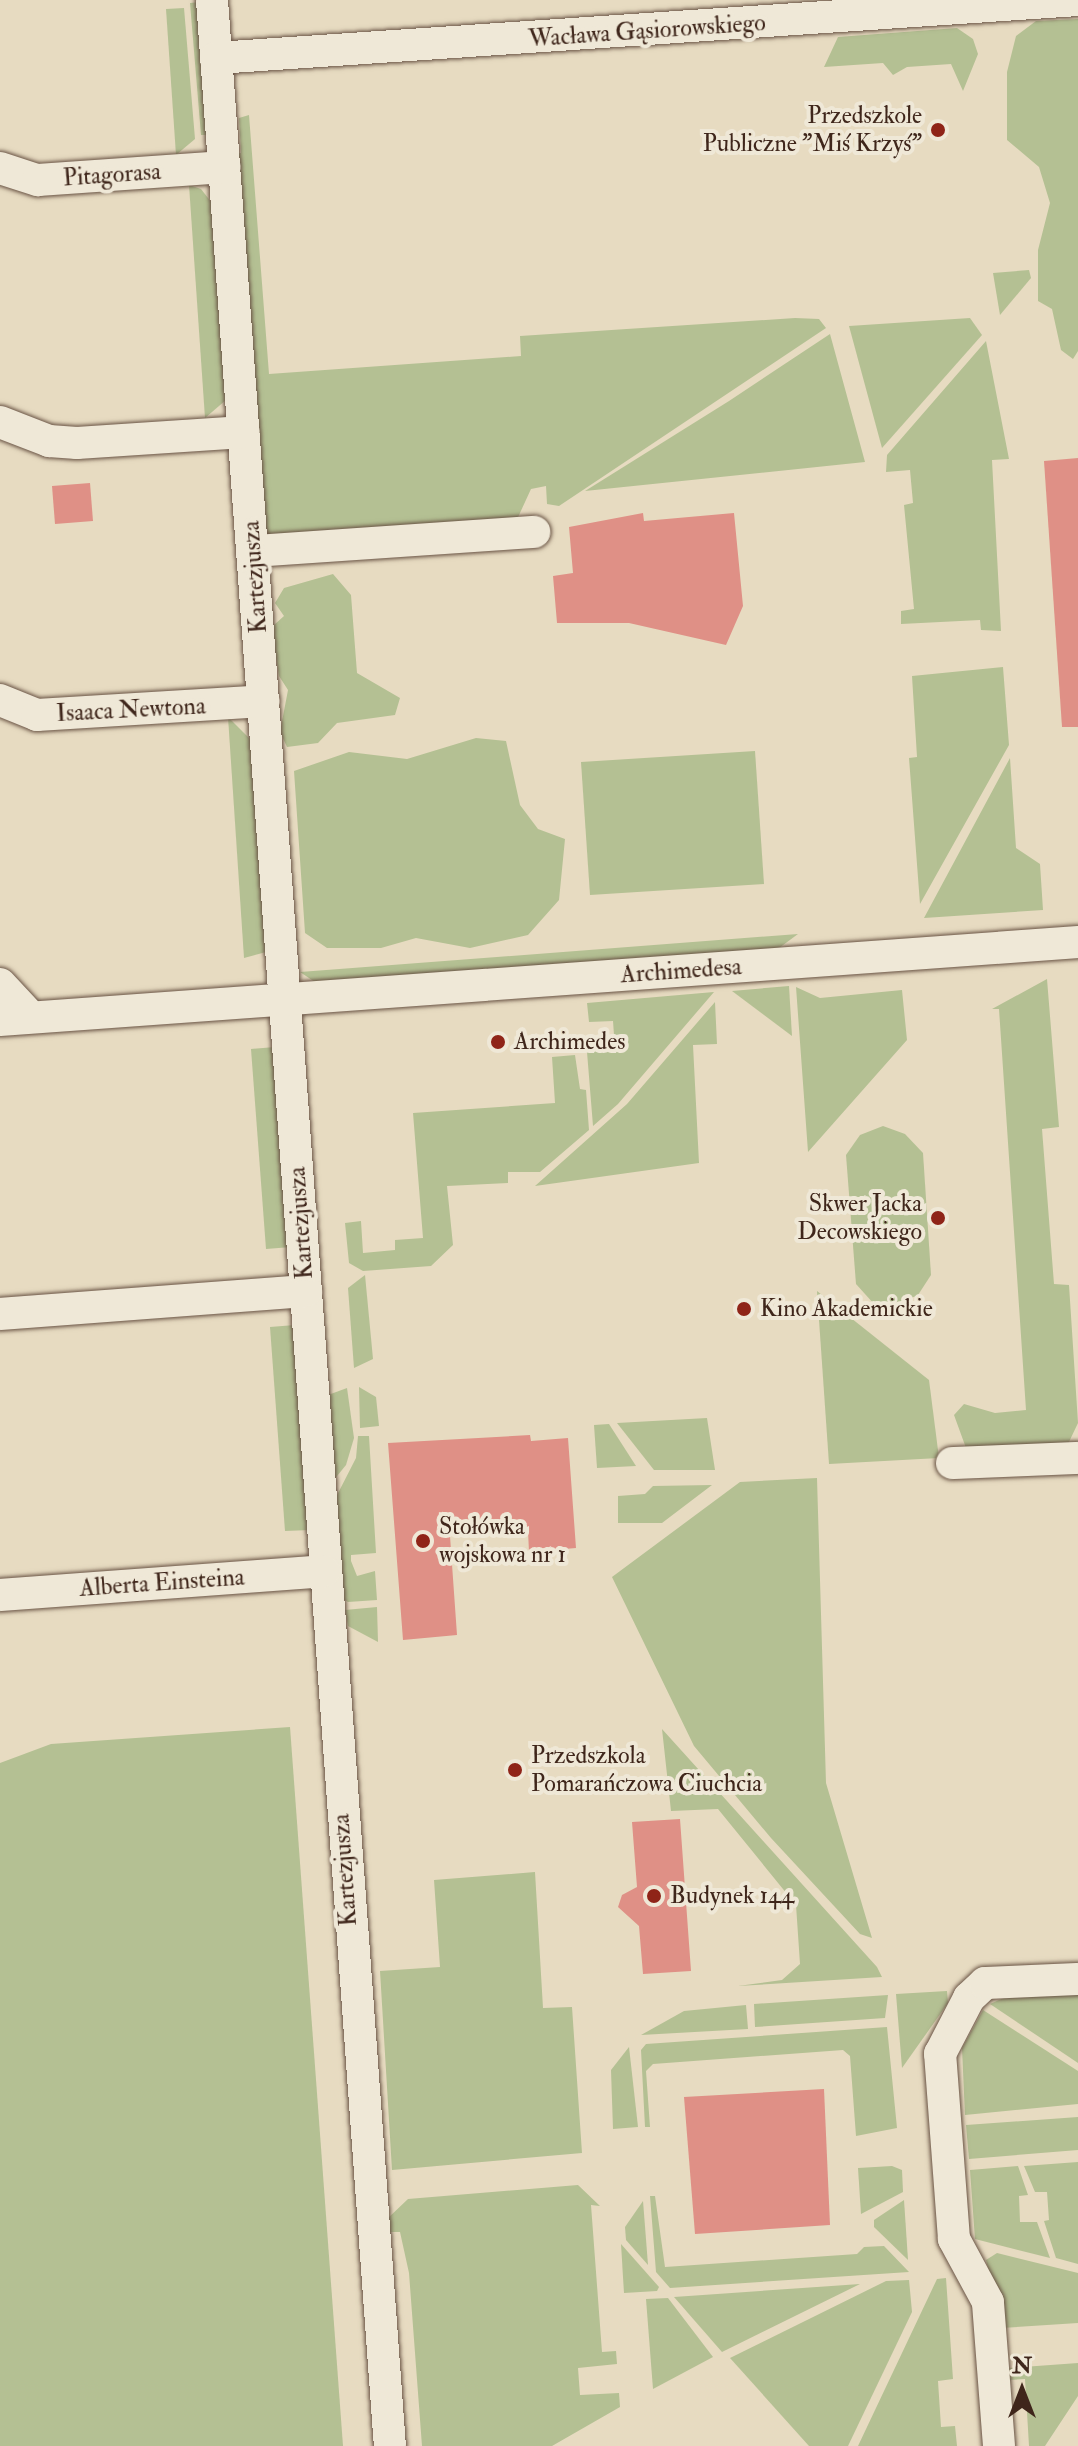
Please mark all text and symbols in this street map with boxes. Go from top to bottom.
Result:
street label: Wacława Gąsiorowskiego [527,8,767,54]
place label: Przedszkole Publiczne "Miś Krzyś" [703,102,922,158]
marker: Przedszkole Publiczne "Miś Krzyś" [929,121,947,139]
street label: Pitagorasa [62,157,162,193]
street label: Kartezjusza [237,520,273,634]
street label: Isaaca Newtona [56,692,206,728]
street label: Archimedesa [620,952,742,990]
place label: Archimedes [514,1028,625,1056]
marker: Archimedes [489,1033,507,1051]
street label: Kartezjusza [283,1166,319,1280]
place label: Skwer Jacka Decowskiego [797,1190,922,1246]
marker: Skwer Jacka Decowskiego [929,1209,947,1227]
place label: Kino Akademickie [760,1295,933,1323]
marker: Kino Akademickie [735,1300,753,1318]
place label: Stołówka wojskowa nr 1 [439,1513,566,1569]
marker: Stołówka wojskowa nr 1 [414,1532,432,1550]
street label: Alberta Einsteina [78,1563,246,1603]
place label: Przedszkola Pomarańczowa Ciuchcia [531,1742,762,1798]
marker: Przedszkola Pomarańczowa Ciuchcia [506,1761,524,1779]
street label: Kartezjusza [327,1813,363,1927]
place label: Budynek 144 [670,1882,794,1910]
marker: Budynek 144 [645,1887,663,1905]
north arrow [982,2350,1062,2430]
text: N [1012,2352,1032,2380]

